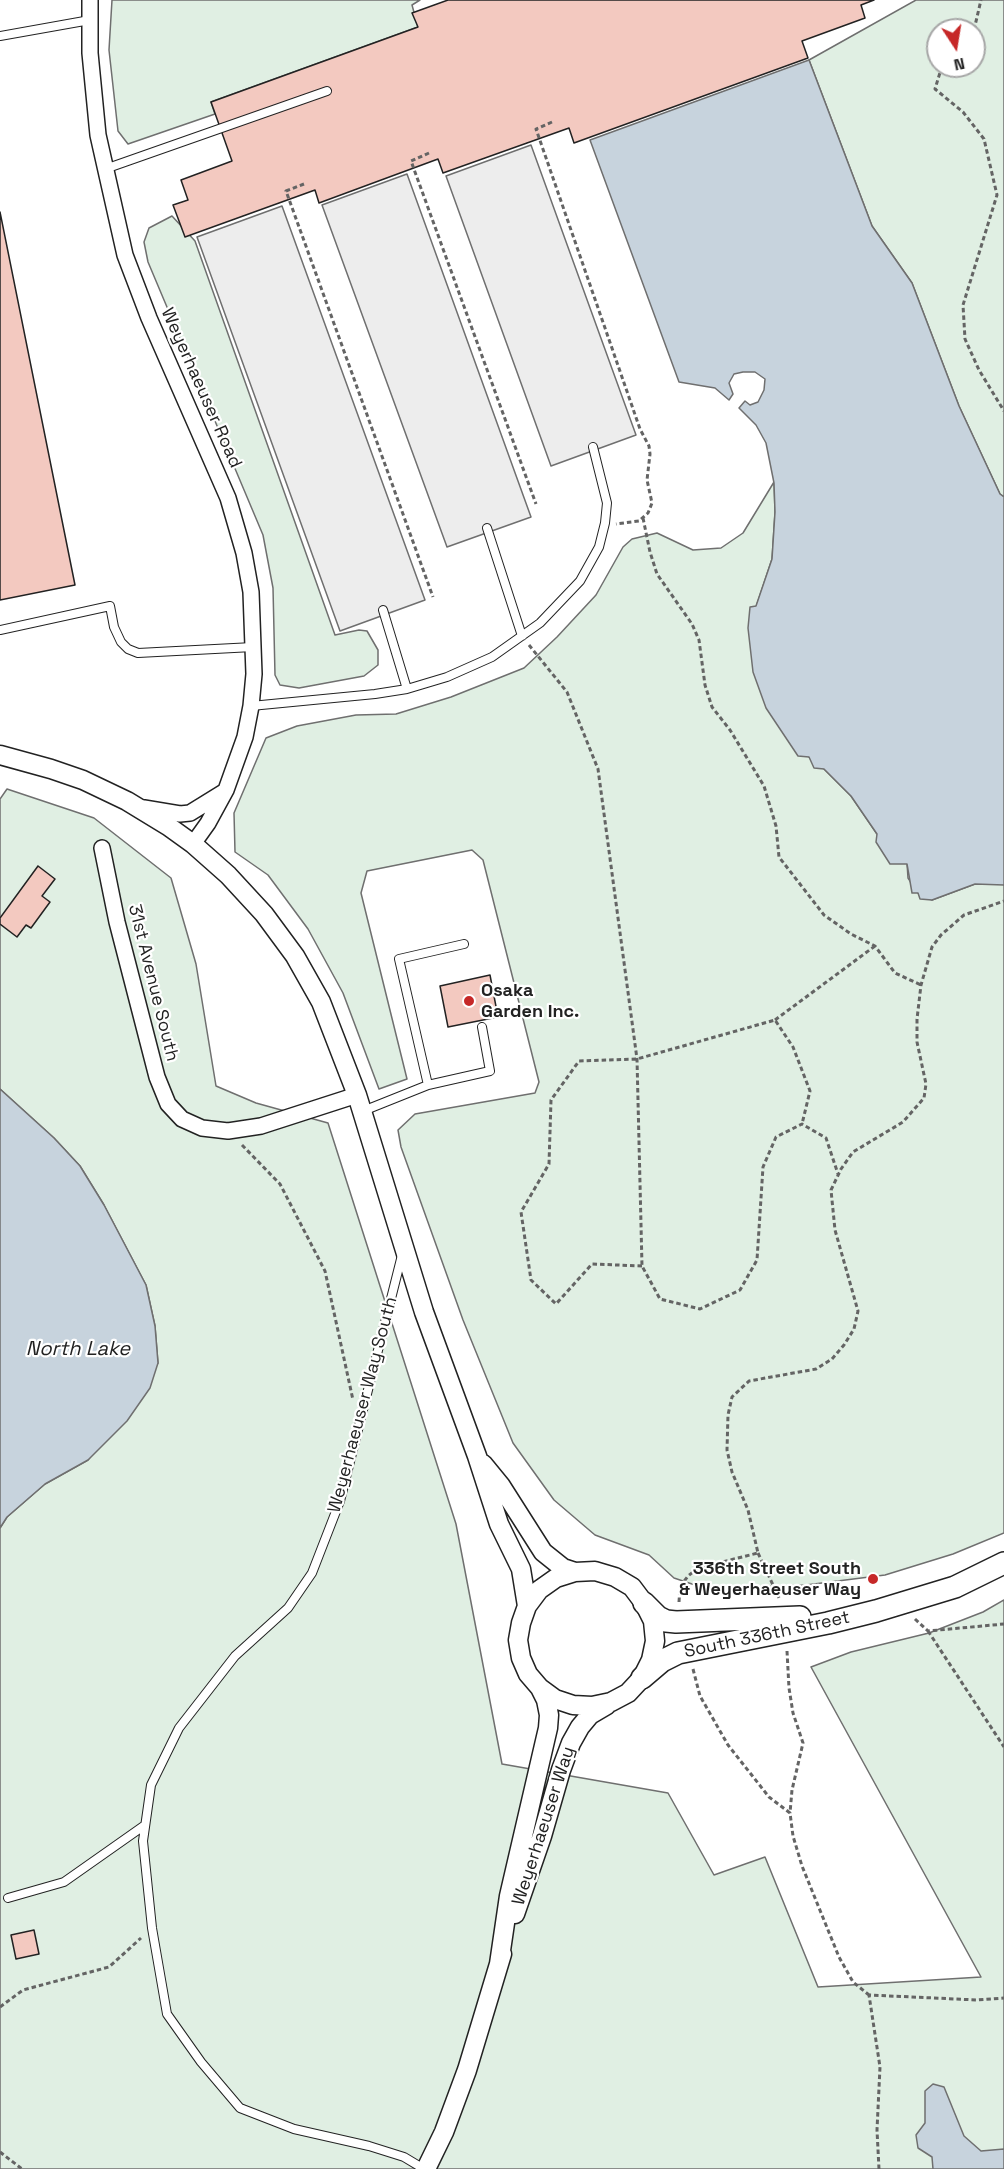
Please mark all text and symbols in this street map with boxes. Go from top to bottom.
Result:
north arrow [926,18,986,78]
text: N [952,53,967,76]
street label: Weyerhaeuser Road [156,305,246,471]
street label: 31st Avenue South [123,902,183,1064]
place label: Osaka Garden Inc. [481,980,579,1022]
marker: Osaka Garden Inc. [462,994,476,1008]
street label: Weyerhaeuser Way South [324,1295,402,1515]
water label: North Lake [26,1338,130,1362]
place label: 336th Street South & Weyerhaeuser Way [679,1558,861,1600]
marker: 336th Street South & Weyerhaeuser Way [866,1572,880,1586]
street label: South 336th Street [682,1607,852,1663]
street label: Weyerhaeuser Way [508,1744,580,1908]

